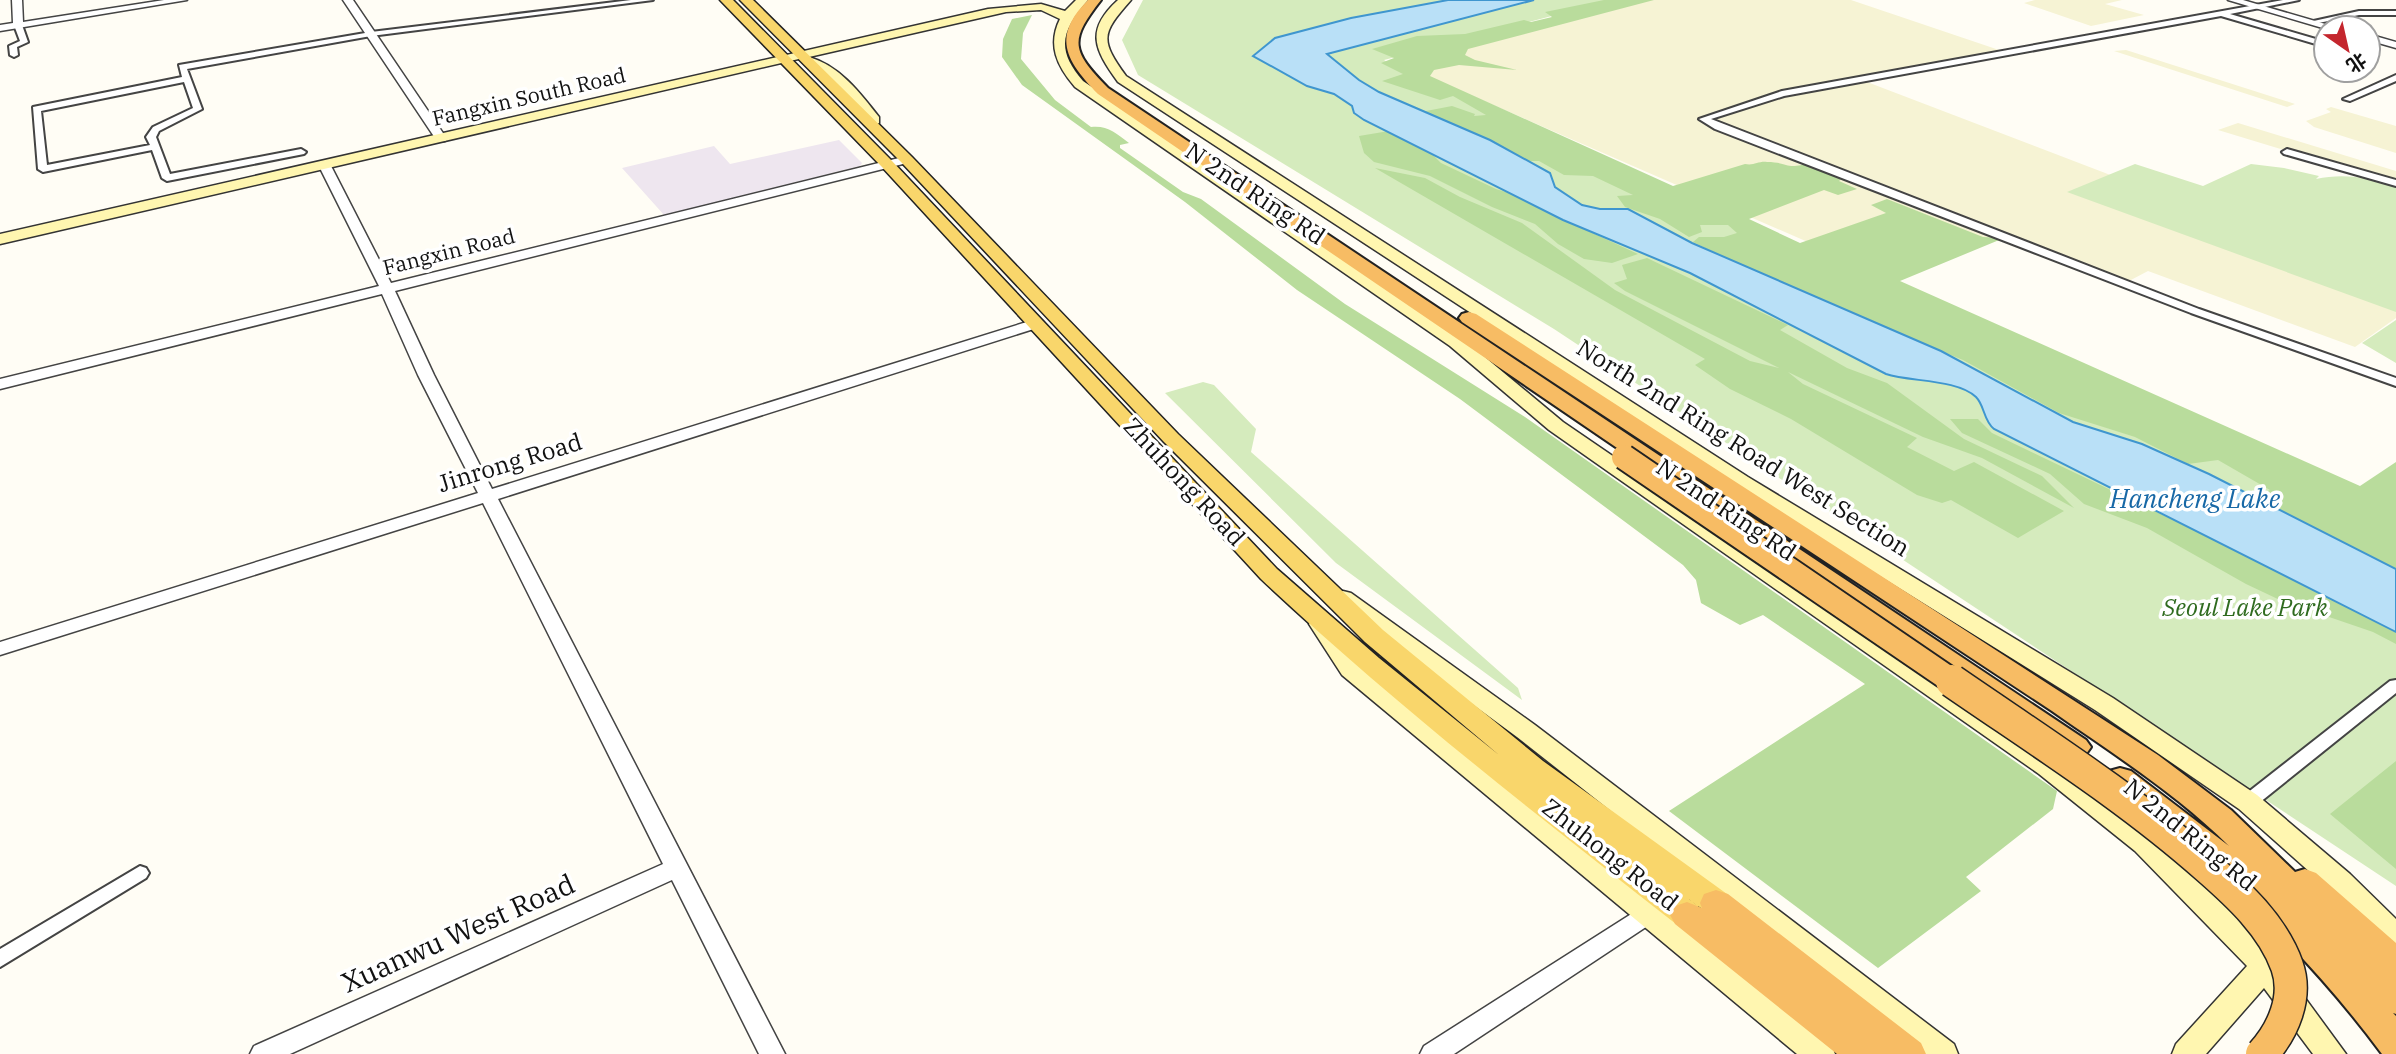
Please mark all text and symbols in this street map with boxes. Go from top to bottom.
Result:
north arrow [2312,14,2382,84]
text: 北 [2342,48,2371,78]
street label: Fangxin South Road [429,60,629,132]
street label: N 2nd Ring Rd [1179,135,1332,252]
street label: Fangxin Road [380,221,518,281]
street label: North 2nd Ring Road West Section [1571,331,1916,563]
street label: Zhuhong Road [1117,410,1253,553]
street label: Jinrong Road [434,425,586,499]
street label: N 2nd Ring Rd [1650,451,1803,568]
water label: Hancheng Lake [2109,481,2281,515]
park label: Seoul Lake Park [2161,591,2328,623]
street label: N 2nd Ring Rd [2118,771,2264,898]
street label: Zhuhong Road [1536,791,1685,918]
street label: Xuanwu West Road [335,864,580,1001]

